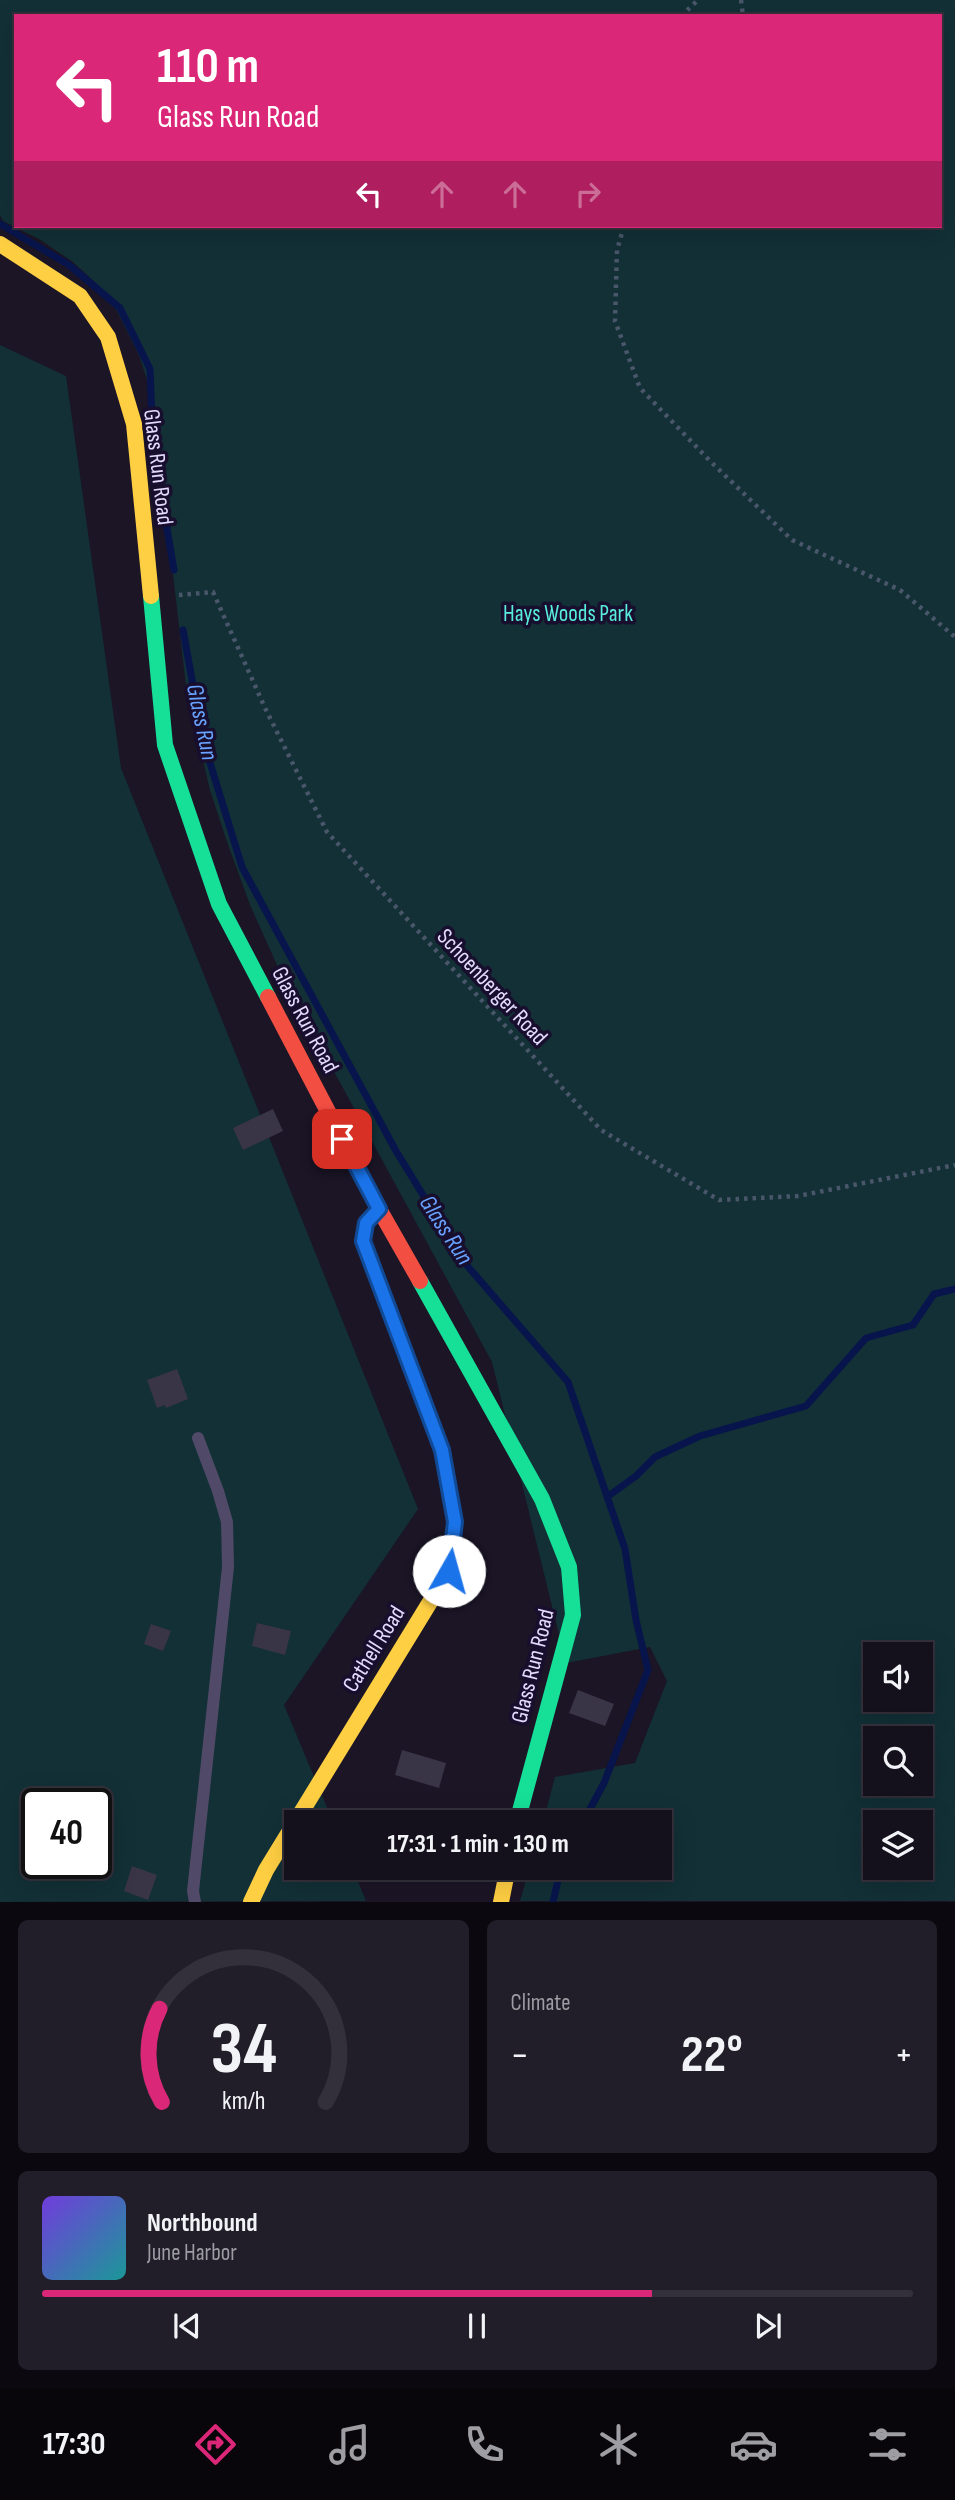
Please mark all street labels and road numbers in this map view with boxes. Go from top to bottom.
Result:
street label: Glass Run Road [137,407,179,527]
street label: Schoenberger Road [431,923,553,1051]
street label: Glass Run Road [265,962,345,1078]
street label: Cathell Road [337,1601,411,1697]
street label: Glass Run Road [505,1606,561,1726]

